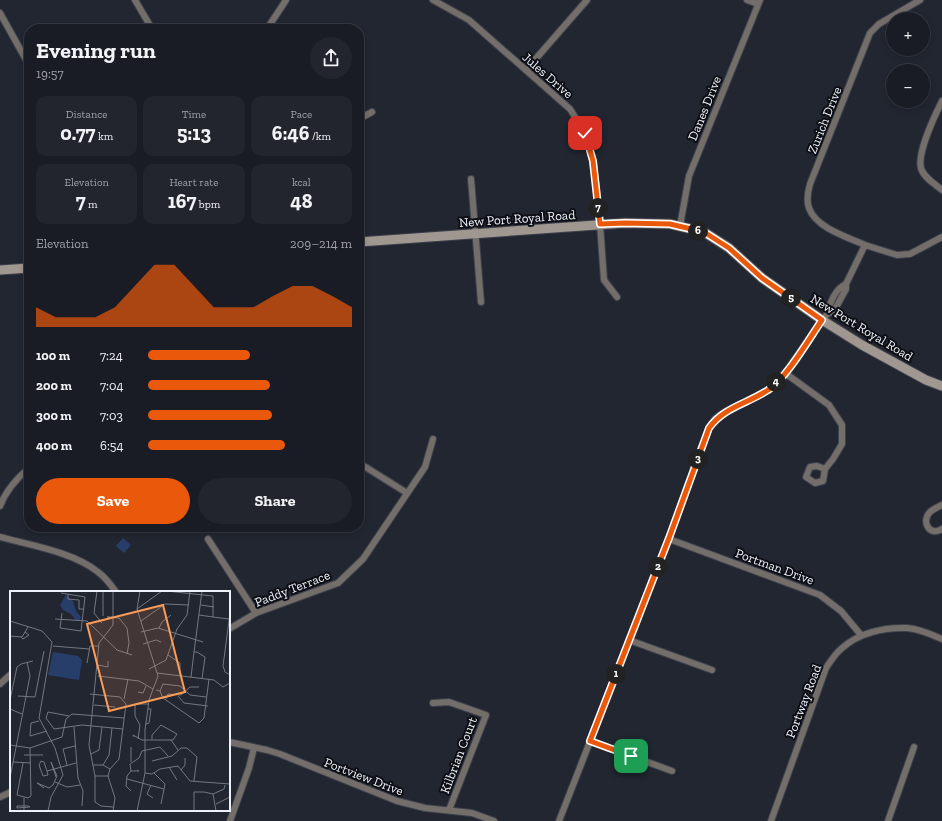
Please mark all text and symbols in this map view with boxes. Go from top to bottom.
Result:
map controls [886,12,930,108]
button: + [886,12,930,56]
text: Evening run [36,37,156,64]
button: share [310,37,352,79]
street label: Jules Drive [519,49,576,101]
button: − [886,64,930,108]
text: 19:57 [36,66,64,81]
street label: Danes Drive [685,74,724,143]
street label: Zurich Drive [804,85,845,156]
text: Distance [66,108,107,121]
text: Time [182,108,206,121]
text: Pace [290,108,312,121]
pin [568,116,602,150]
text: 0.77 [60,121,95,145]
text: 5:13 [177,121,211,145]
text: 6:46 [272,121,310,145]
icon: check [574,122,596,144]
text: km [95,130,113,143]
text: /km [310,130,331,143]
text: Elevation [64,176,109,189]
text: Heart rate [170,176,218,189]
text: kcal [292,176,311,189]
text: 7 [76,189,86,213]
text: 167 [168,189,196,213]
text: 48 [290,189,312,213]
text: m [86,198,98,211]
text: bpm [196,198,220,211]
pin: 7 [588,198,608,218]
text: 7 [595,201,601,214]
street label: New Port Royal Road [458,207,576,230]
pin: 6 [688,221,708,241]
text: 6 [695,224,701,237]
text: Elevation [36,236,88,251]
text: 209–214 m [290,236,352,251]
pin: 5 [781,288,801,308]
text: 5 [788,291,794,304]
street label: New Port Royal Road [808,291,916,364]
text: 100 m [36,348,70,363]
text: 7:24 [100,348,123,363]
pin: 4 [766,372,786,392]
text: 4 [773,375,779,388]
text: 200 m [36,378,72,393]
text: 7:04 [100,378,124,393]
text: 300 m [36,408,72,423]
text: 7:03 [100,408,123,423]
text: 400 m [36,438,72,453]
text: 6:54 [100,438,123,453]
pin: 3 [688,449,708,469]
text: 3 [695,452,701,465]
button: Save [36,478,190,524]
button: Share [198,478,352,524]
street label: Portman Drive [733,545,816,588]
pin: 2 [648,557,668,577]
text: 2 [655,560,661,573]
street label: Paddy Terrace [252,567,332,610]
inset map [10,591,230,811]
street label: Portway Road [783,662,824,740]
pin: 1 [606,664,626,684]
text: 1 [614,667,618,680]
street label: Kilbrian Court [437,715,480,796]
pin [614,739,648,773]
icon: arrive [620,745,642,767]
street label: Portview Drive [322,754,406,798]

